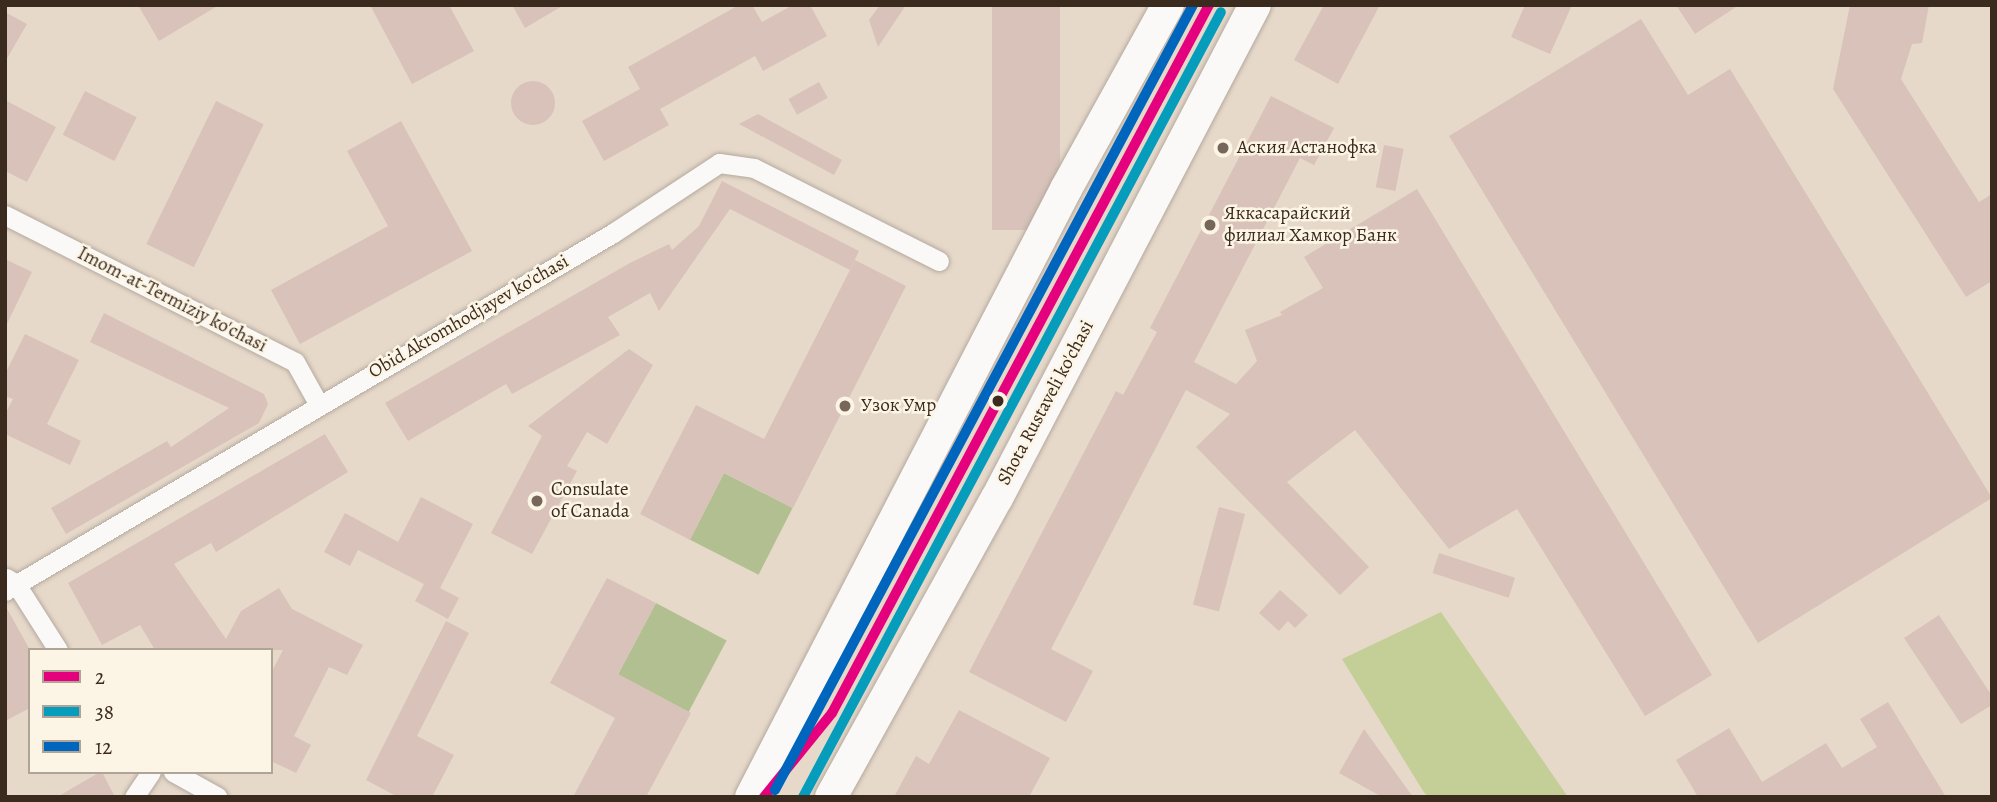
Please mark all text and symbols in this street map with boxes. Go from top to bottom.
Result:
place label: Аския Астанофка [1237,137,1377,159]
marker: Аския Астанофка [1215,140,1231,156]
place label: Яккасарайский филиал Хамкор Банк [1224,203,1397,247]
marker: Яккасарайский филиал Хамкор Банк [1202,217,1218,233]
street label: Imom-at-Termiziy ko'chasi [74,242,270,358]
street label: Obid Akromhodjayev ko'chasi [365,250,573,384]
street label: Shota Rustaveli ko'chasi [993,317,1099,489]
unlabelled marker [991,394,1005,408]
place label: Узок Умр [861,395,936,417]
marker: Узок Умр [835,396,855,416]
place label: Consulate of Canada [551,479,630,523]
marker: Consulate of Canada [529,493,545,509]
legend [28,648,273,774]
text: 2 [95,663,105,691]
text: 38 [95,698,114,726]
text: 12 [95,733,112,761]

